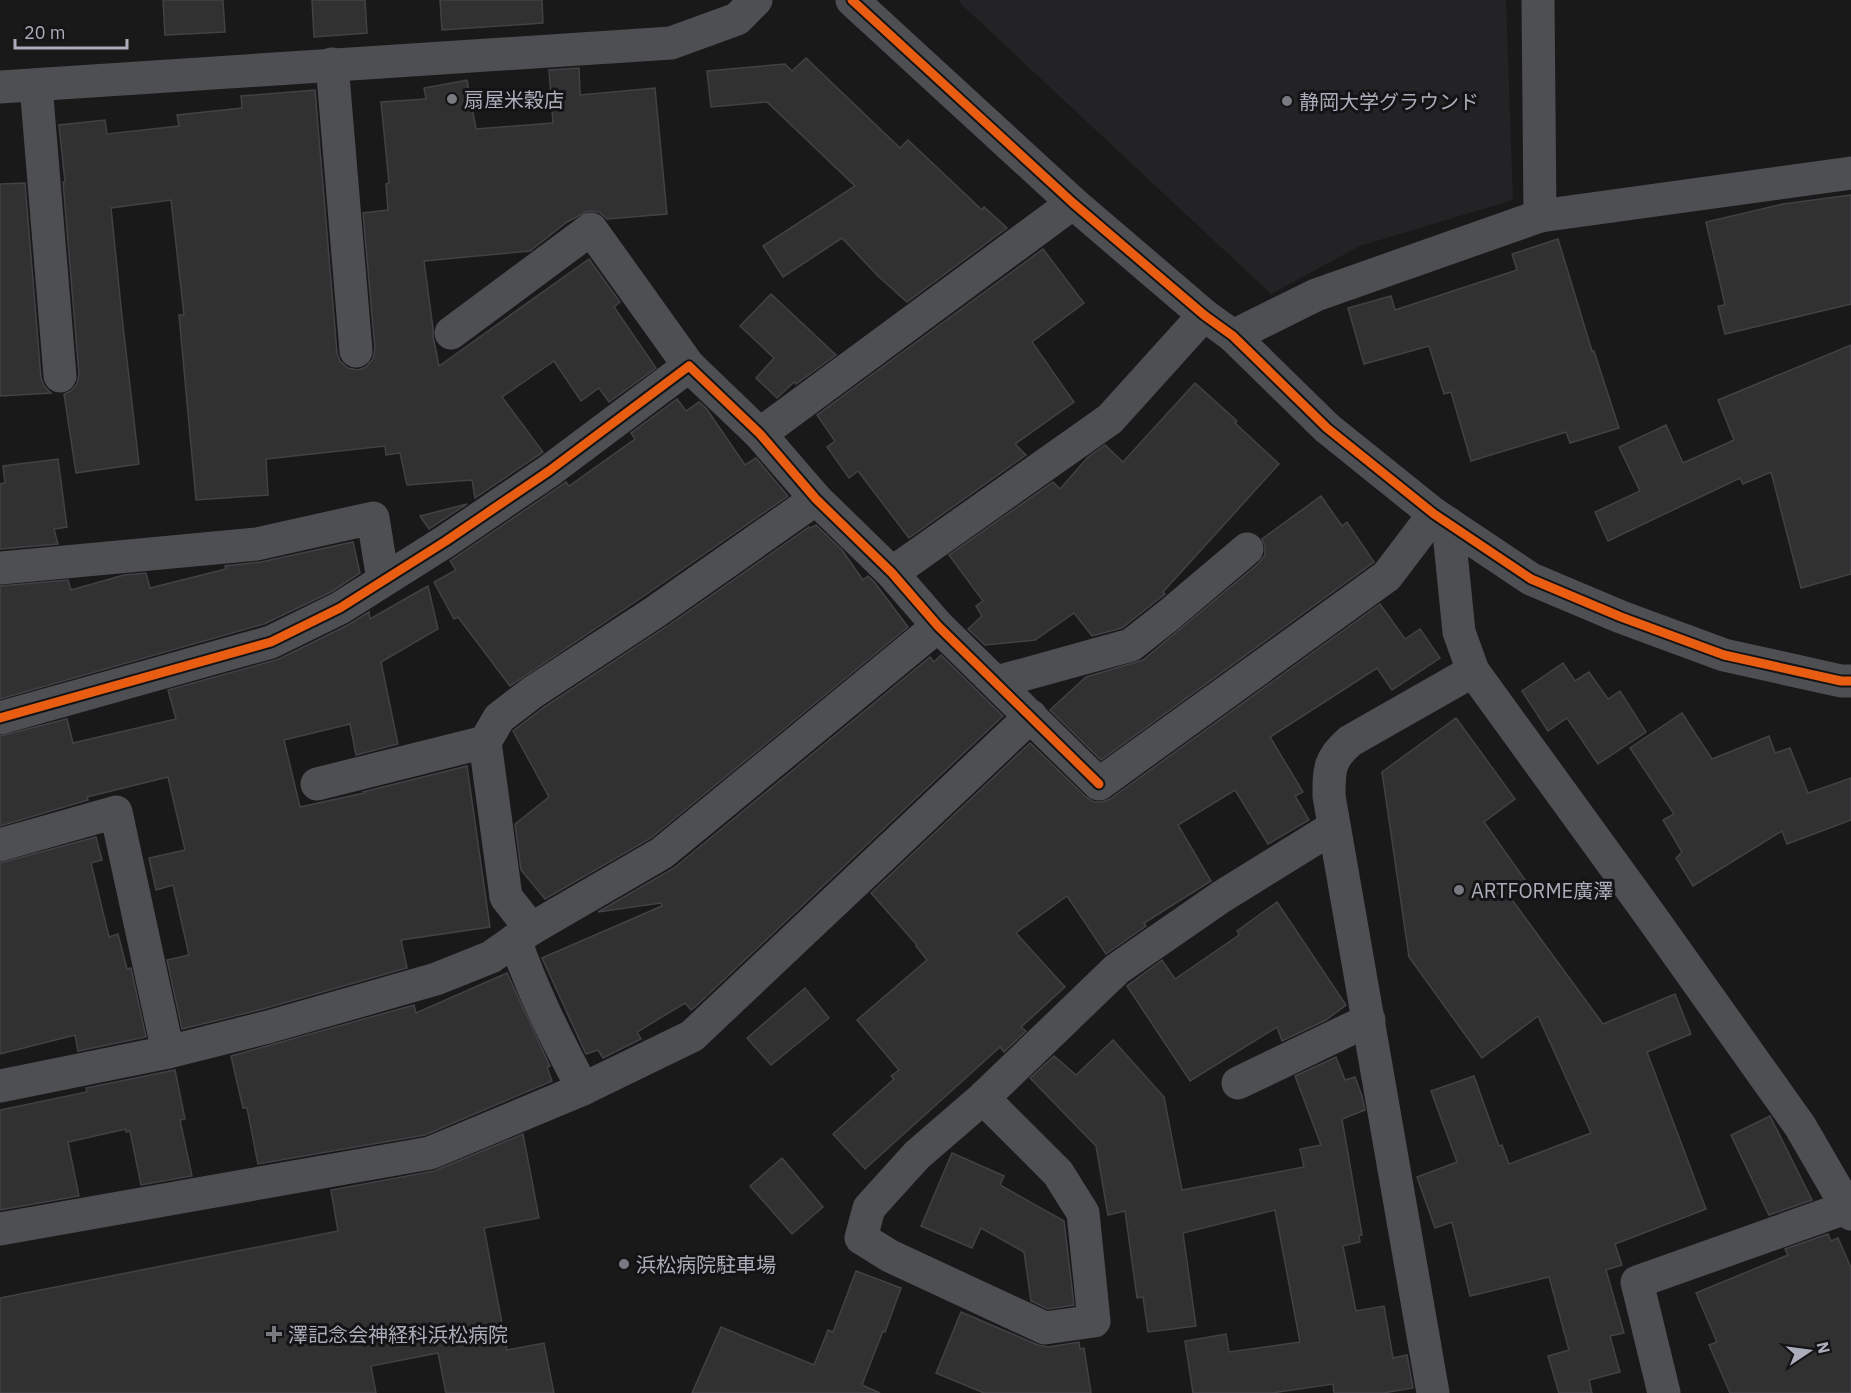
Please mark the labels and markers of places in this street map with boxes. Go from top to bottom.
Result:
place label: 扇屋米穀店 [464,86,564,113]
place label: 静岡大学グラウンド [1299,88,1479,115]
marker: 扇屋米穀店 [445,92,459,106]
marker: 静岡大学グラウンド [1280,94,1294,108]
place label: ARTFORME廣澤 [1471,877,1613,904]
marker: ARTFORME廣澤 [1452,883,1466,897]
place label: 浜松病院駐車場 [636,1251,776,1278]
marker: 浜松病院駐車場 [617,1257,631,1271]
place label: 澤記念会神経科浜松病院 [288,1321,508,1348]
marker: 澤記念会神経科浜松病院 [265,1325,283,1343]

